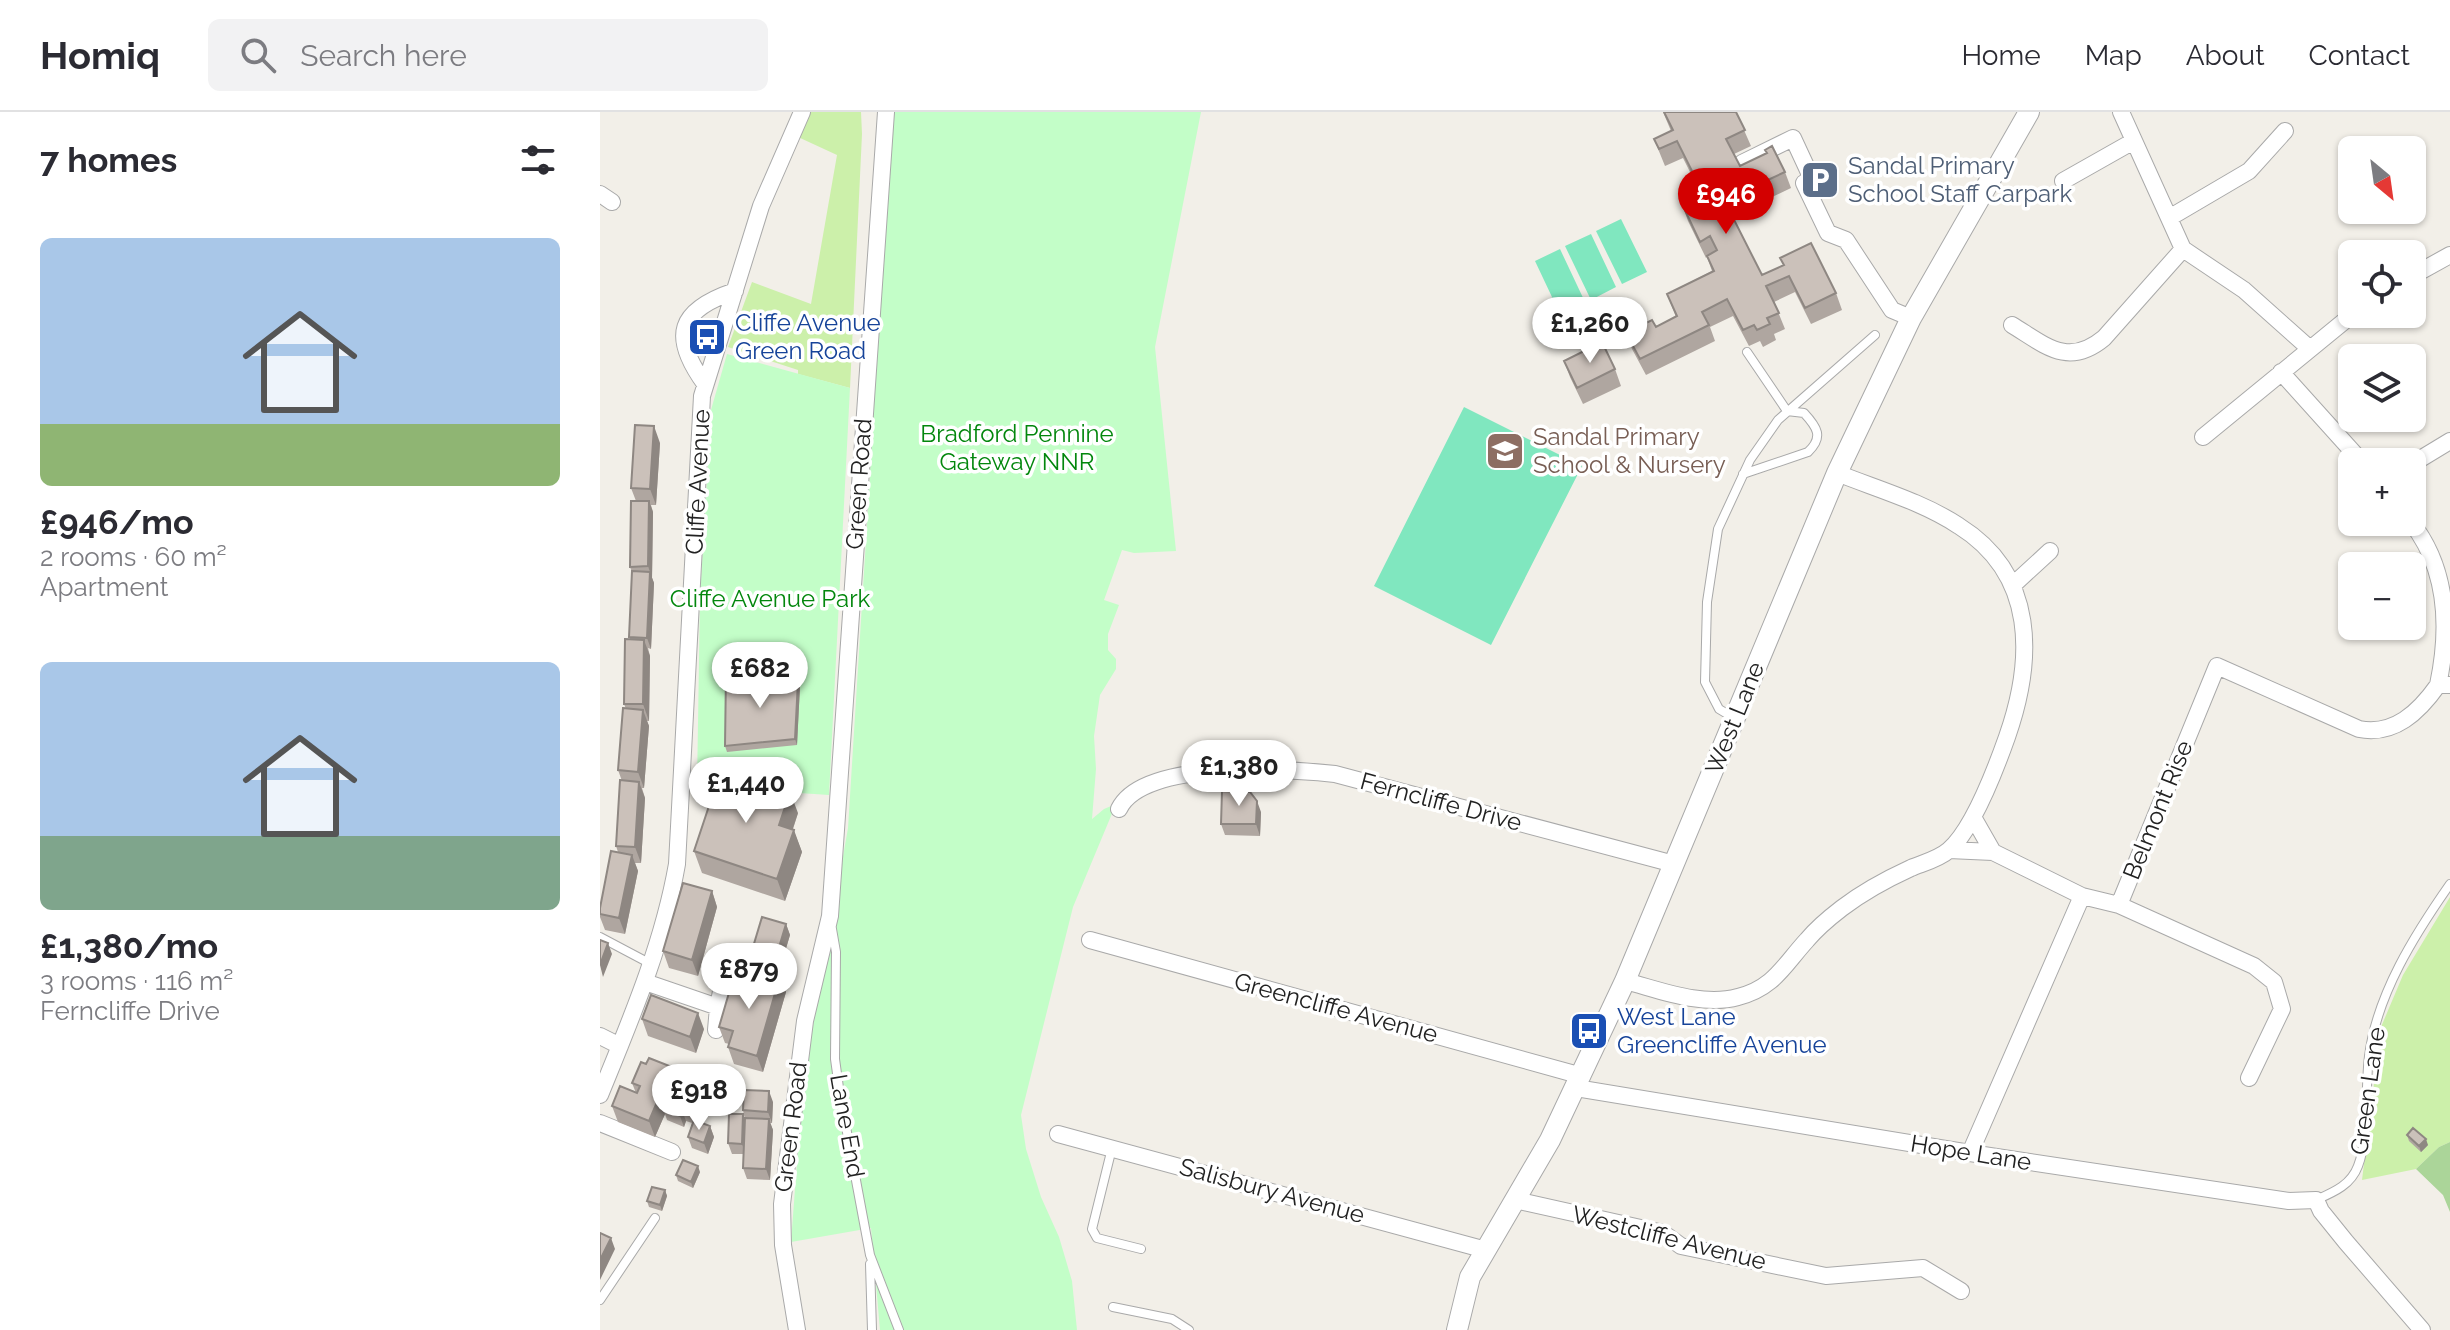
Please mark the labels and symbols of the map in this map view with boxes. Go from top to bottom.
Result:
north arrow [2338,136,2426,224]
place label: Sandal Primary School Staff Carpark [1848,151,2072,208]
parking icon: Sandal Primary School Staff Carpark [1799,159,1841,201]
pin: £946 [1679,168,1773,236]
pin: £1,260 [1525,297,1655,365]
place label: Cliffe Avenue Green Road [735,308,881,365]
bus stop icon: Cliffe Avenue Green Road [686,316,728,358]
street label: Cliffe Avenue [679,409,716,555]
street label: Green Road [839,418,878,550]
park label: Bradford Pennine Gateway NNR [920,419,1114,476]
place label: Sandal Primary School & Nursery [1533,422,1726,479]
school or university icon: Sandal Primary School & Nursery [1484,430,1526,472]
park label: Cliffe Avenue Park [670,584,871,613]
pin: £682 [713,642,807,710]
street label: West Lane [1699,657,1770,778]
street label: Belmont Rise [2116,736,2199,884]
pin: £1,380 [1174,740,1304,808]
pin: £1,440 [681,757,811,825]
street label: Ferncliffe Drive [1357,766,1525,837]
pin: £879 [702,943,796,1011]
street label: Greencliffe Avenue [1231,966,1441,1049]
place label: West Lane Greencliffe Avenue [1617,1002,1827,1059]
bus stop icon: West Lane Greencliffe Avenue [1568,1010,1610,1052]
street label: Green Lane [2344,1025,2391,1157]
street label: Green Road [768,1060,813,1194]
pin: £918 [652,1064,746,1132]
street label: Lane End [824,1072,871,1180]
street label: Hope Lane [1909,1129,2034,1176]
street label: Salisbury Avenue [1176,1152,1368,1229]
street label: Westcliffe Avenue [1569,1199,1769,1276]

